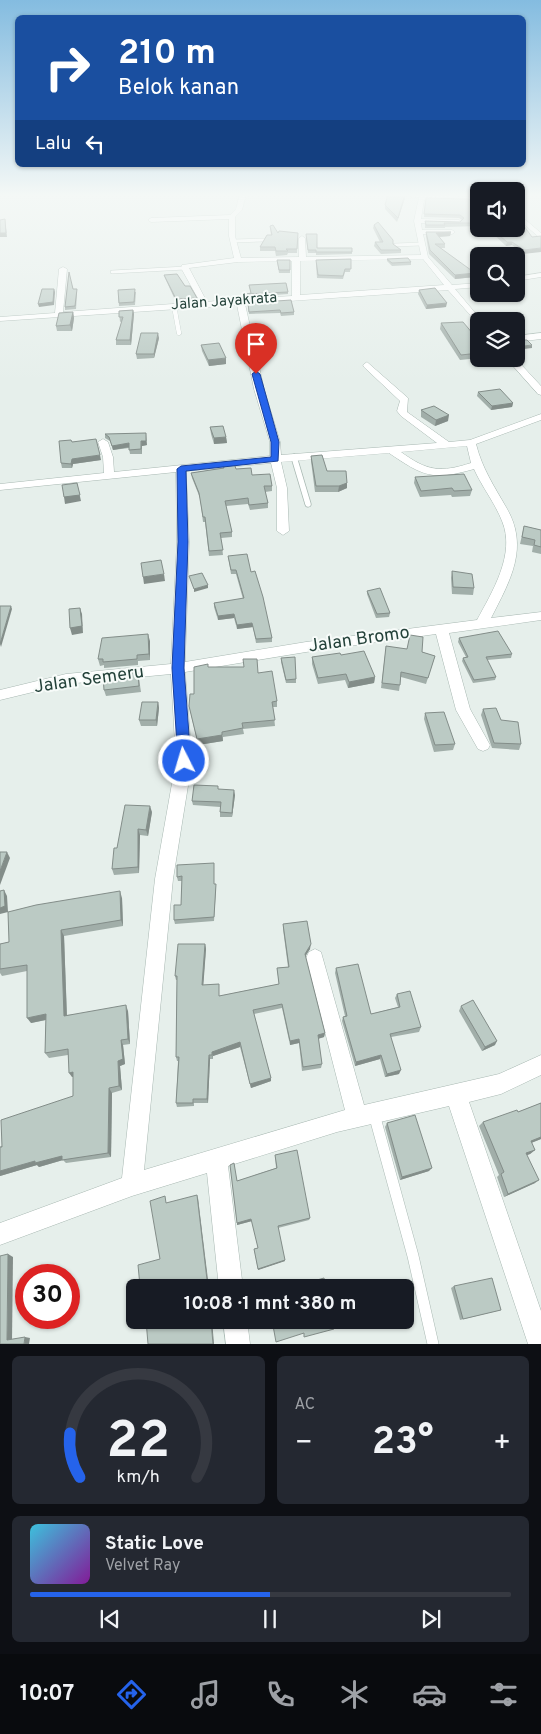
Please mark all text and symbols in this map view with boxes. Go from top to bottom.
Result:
text: 210 m [118,32,216,76]
icon: right [35,35,100,100]
text: Belok kanan [118,75,239,102]
icon: left [81,130,109,158]
text: Lalu [35,132,71,156]
map controls [470,182,525,367]
button: sound [470,182,525,237]
button: search [470,247,525,302]
street label: Jalan Jayakrata [170,289,278,315]
button: layers [470,312,525,367]
pin [235,323,277,374]
icon: arrive [242,330,270,358]
street label: Jalan Bromo [307,622,411,658]
street label: Jalan Semeru [33,661,145,699]
position arrow [157,734,209,786]
speed limit sign: 30 [15,1264,80,1329]
text: 10:08 · 1 mnt · 380 m [184,1292,356,1316]
text: AC [295,1395,315,1415]
text: 22 [106,1410,170,1476]
text: 23° [372,1419,434,1468]
text: − [295,1426,313,1462]
text: + [493,1426,511,1462]
text: km/h [117,1466,160,1489]
text: Static Love [105,1532,204,1556]
text: Velvet Ray [105,1556,180,1576]
icon: previous [96,1605,124,1633]
icon: pause [256,1605,284,1633]
icon: next [417,1605,445,1633]
icon: directions [114,1677,149,1712]
icon: music [188,1677,223,1712]
icon: phone [263,1677,298,1712]
icon: climate [337,1677,372,1712]
icon: car [412,1677,447,1712]
icon: filters [486,1677,521,1712]
text: 10:07 [20,1681,74,1708]

